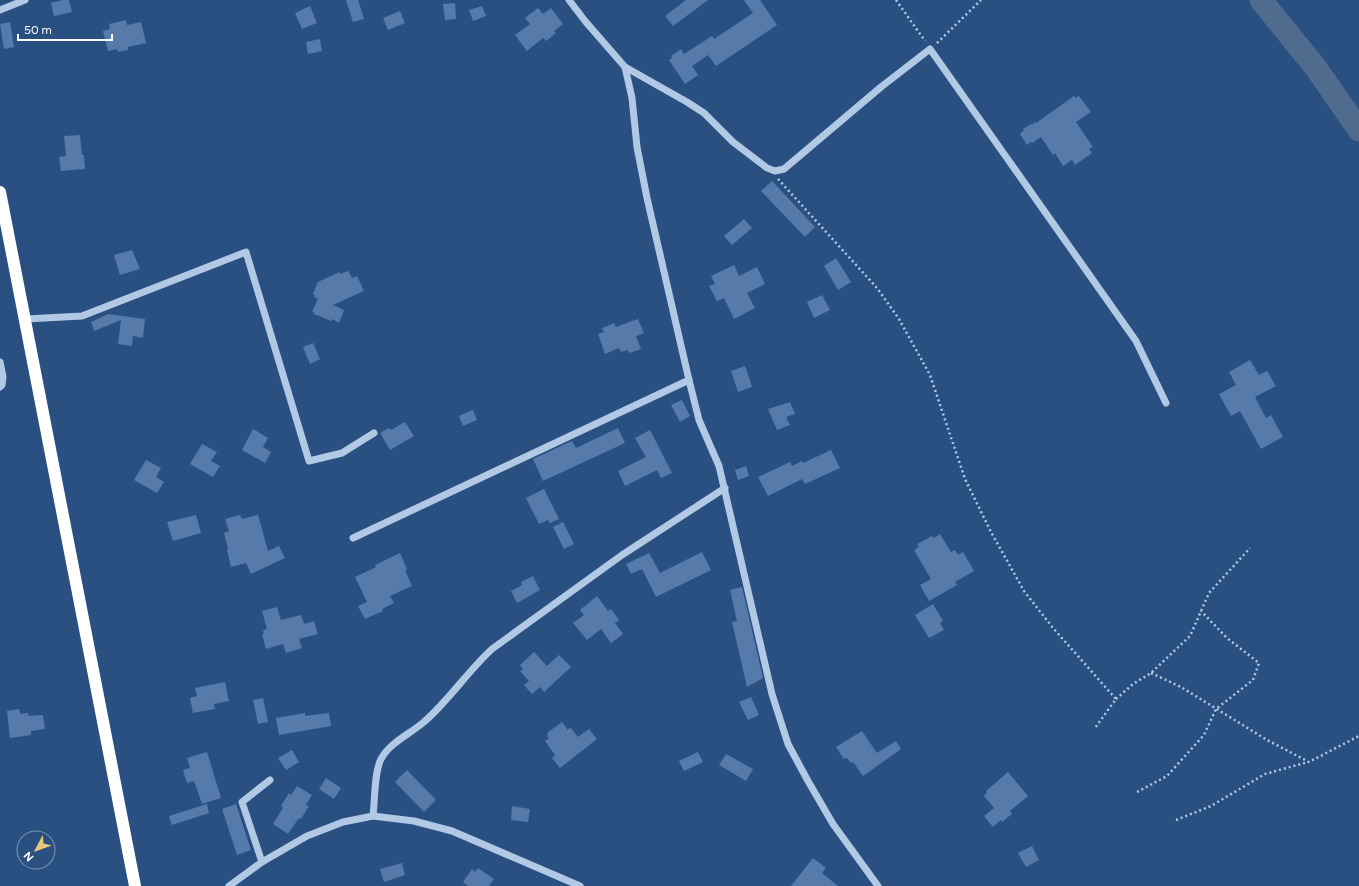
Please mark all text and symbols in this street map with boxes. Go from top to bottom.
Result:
scale bar [18,16,112,42]
text: 50 m [24,23,52,37]
north arrow [16,830,56,870]
text: N [21,849,37,864]

